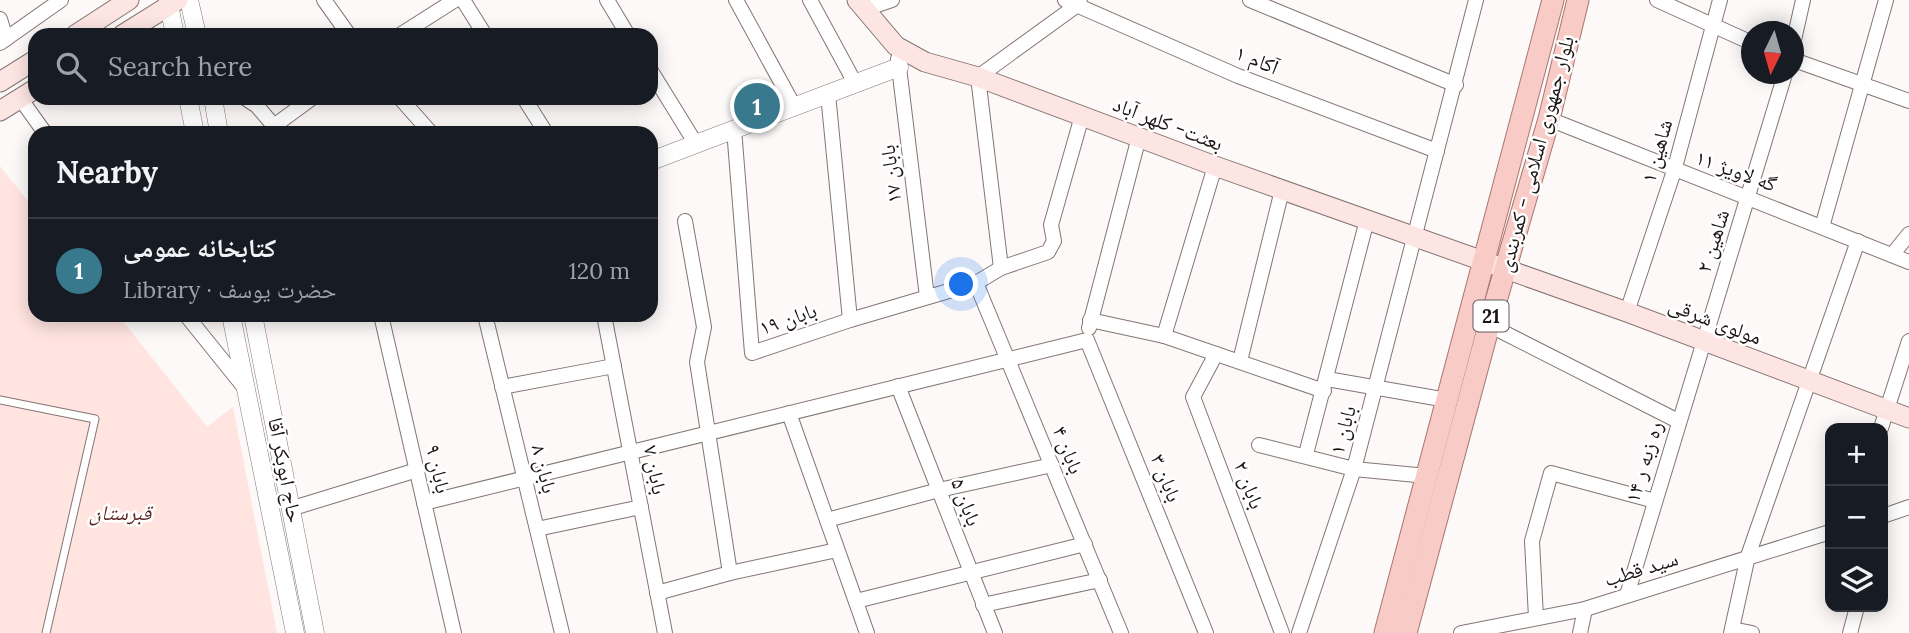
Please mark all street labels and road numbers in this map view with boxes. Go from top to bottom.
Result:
street label: بلوار جمهوری اسلامی - کمربندی [1491,33,1580,275]
street label: آکام ۱ [1231,39,1283,82]
street label: بعثت- کلهر آباد [1109,90,1227,157]
street label: شاهین ۱ [1635,116,1678,186]
street label: بابان ۱۷ [874,143,907,205]
street label: گه لاویژ ۱۱ [1692,143,1781,198]
street label: شاهین ۲ [1690,206,1735,276]
street label: مولوی شرقی [1665,290,1766,351]
street label: بابان ۱۹ [756,296,820,341]
road number: 21 [1474,300,1508,332]
street label: بابان ۱ [1323,402,1362,457]
street label: حاج ابوبکر آقا [262,415,309,525]
street label: ره زبه ر ۱۴ [1618,418,1669,506]
street label: بابان ۴ [1047,422,1090,478]
street label: بابان ۹ [420,442,457,496]
street label: بابان ۸ [525,442,564,496]
street label: بابان ۷ [638,443,673,497]
street label: بابان ۳ [1145,450,1188,506]
street label: بابان ۲ [1228,457,1271,513]
street label: بابان ۵ [945,474,988,530]
street label: سید قطب [1601,544,1681,593]

